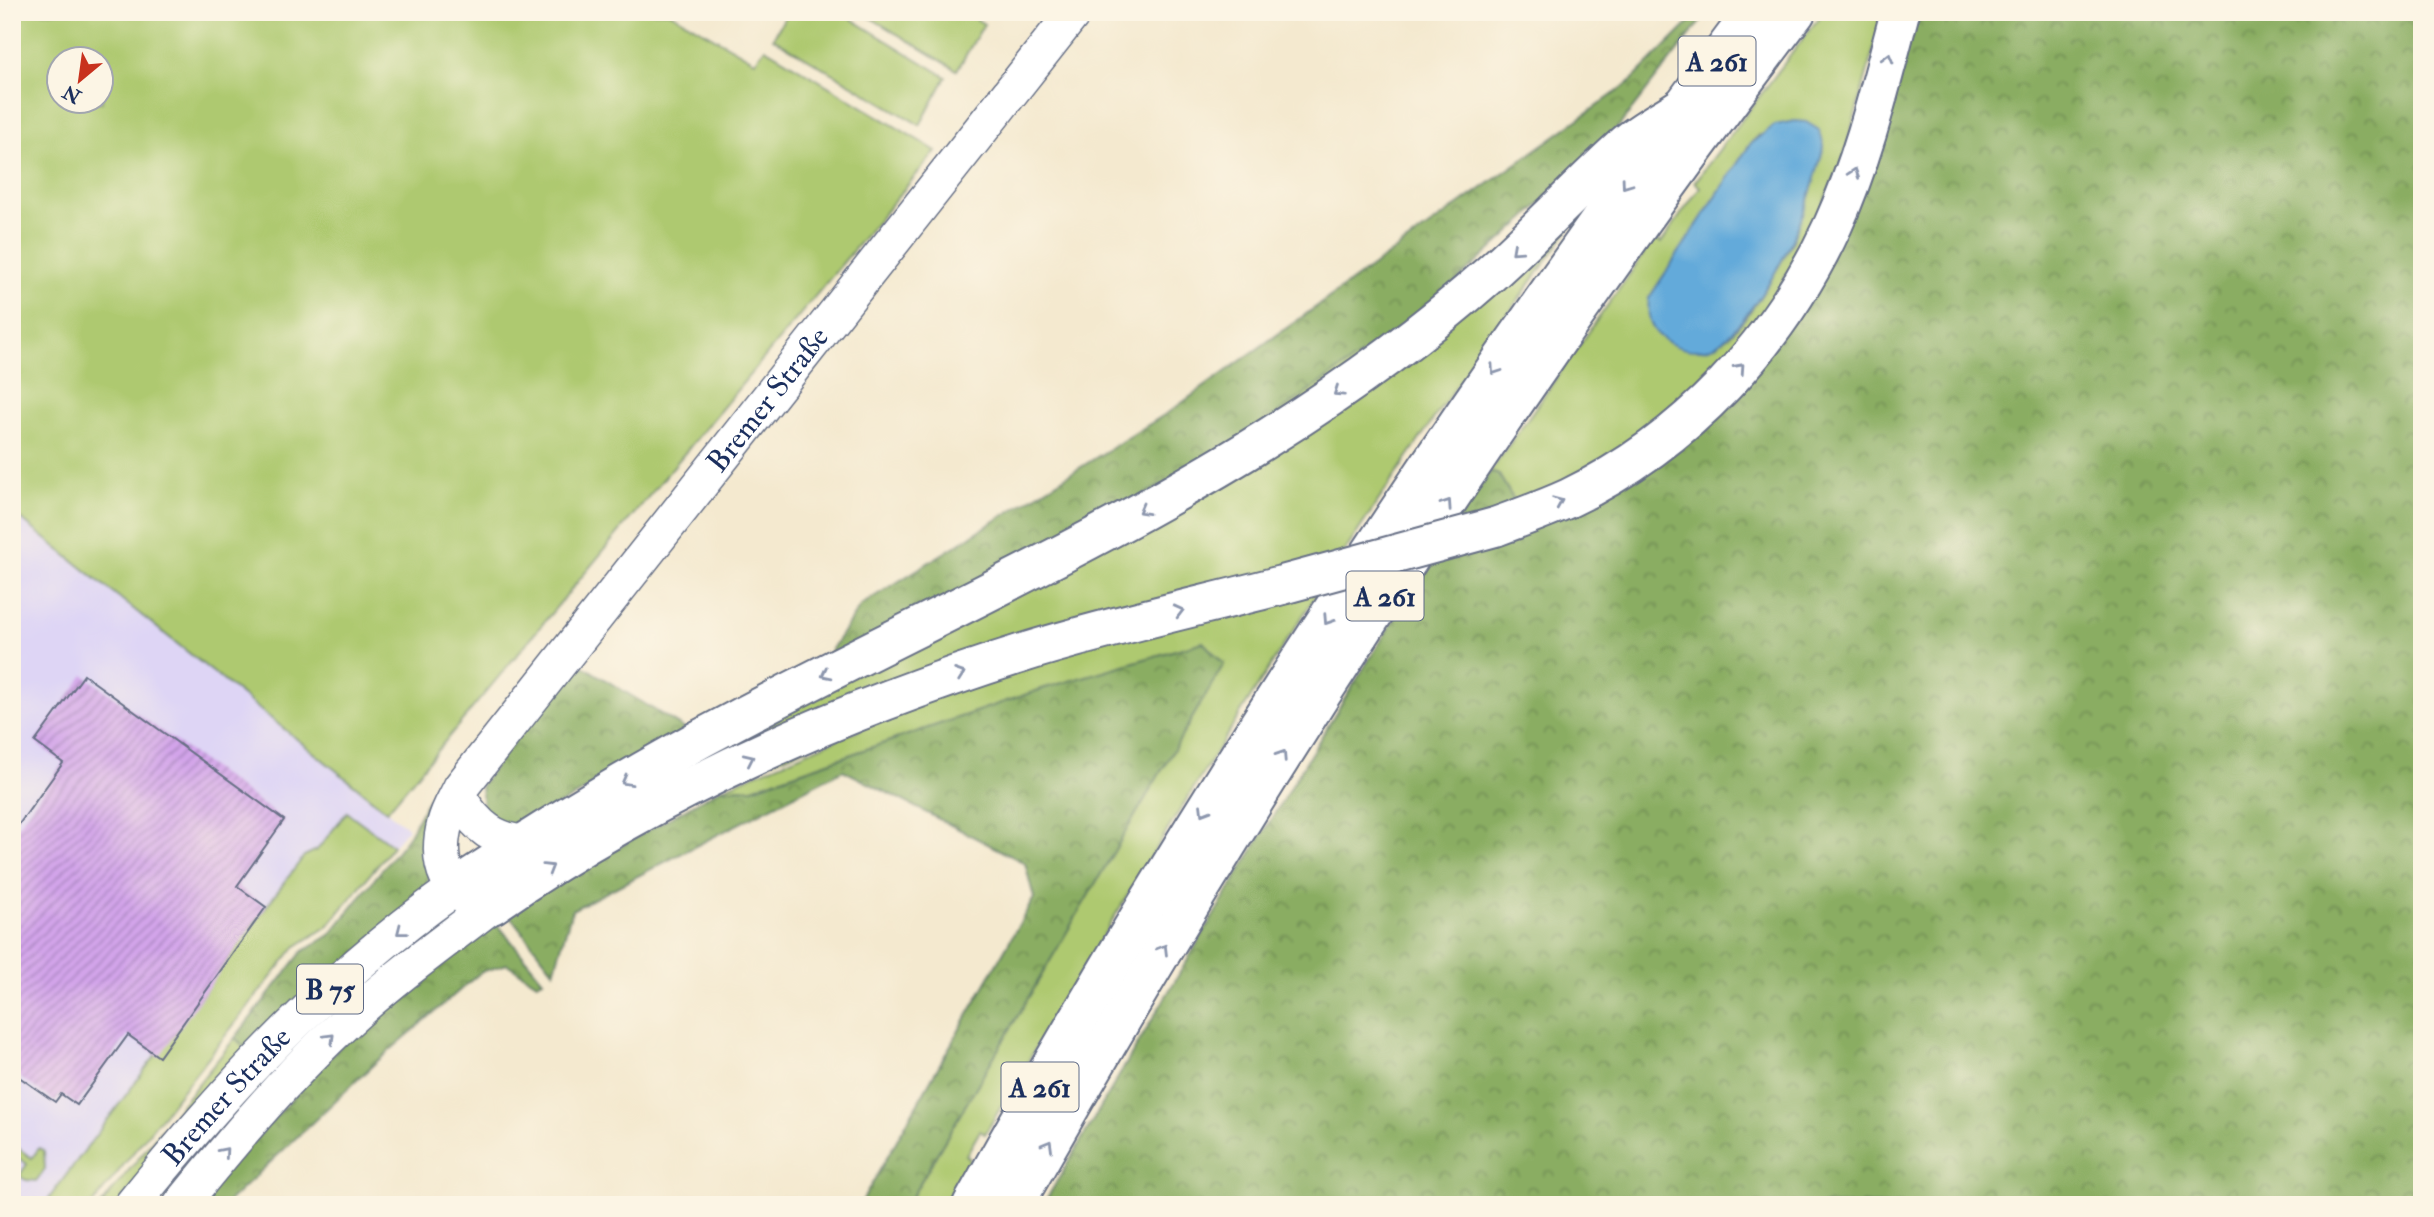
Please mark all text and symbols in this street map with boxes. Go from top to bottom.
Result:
road number: A 261 [1678,36,1756,86]
north arrow [46,46,116,116]
one-way arrow [1880,52,1894,64]
text: N [58,79,86,109]
one-way arrow [1846,167,1860,179]
one-way arrow [1622,176,1634,189]
one-way arrow [1511,242,1524,255]
street label: Bremer Straße [699,320,837,480]
one-way arrow [1491,362,1504,375]
one-way arrow [1732,363,1744,376]
one-way arrow [1333,384,1346,396]
one-way arrow [1551,496,1564,510]
one-way arrow [1439,499,1451,512]
one-way arrow [1138,502,1151,515]
road number: A 261 [1346,572,1424,620]
one-way arrow [1172,605,1184,619]
one-way arrow [1323,612,1336,625]
one-way arrow [821,665,833,679]
one-way arrow [953,668,966,682]
one-way arrow [1274,750,1287,763]
one-way arrow [742,753,754,767]
one-way arrow [620,773,633,786]
one-way arrow [1199,804,1212,817]
one-way arrow [542,863,555,876]
one-way arrow [396,922,408,935]
one-way arrow [1155,944,1168,957]
road number: B 75 [297,964,363,1014]
street label: Bremer Straße [154,1019,299,1174]
one-way arrow [322,1033,335,1046]
road number: A 261 [1002,1062,1078,1112]
one-way arrow [1040,1140,1053,1153]
one-way arrow [216,1147,228,1160]

